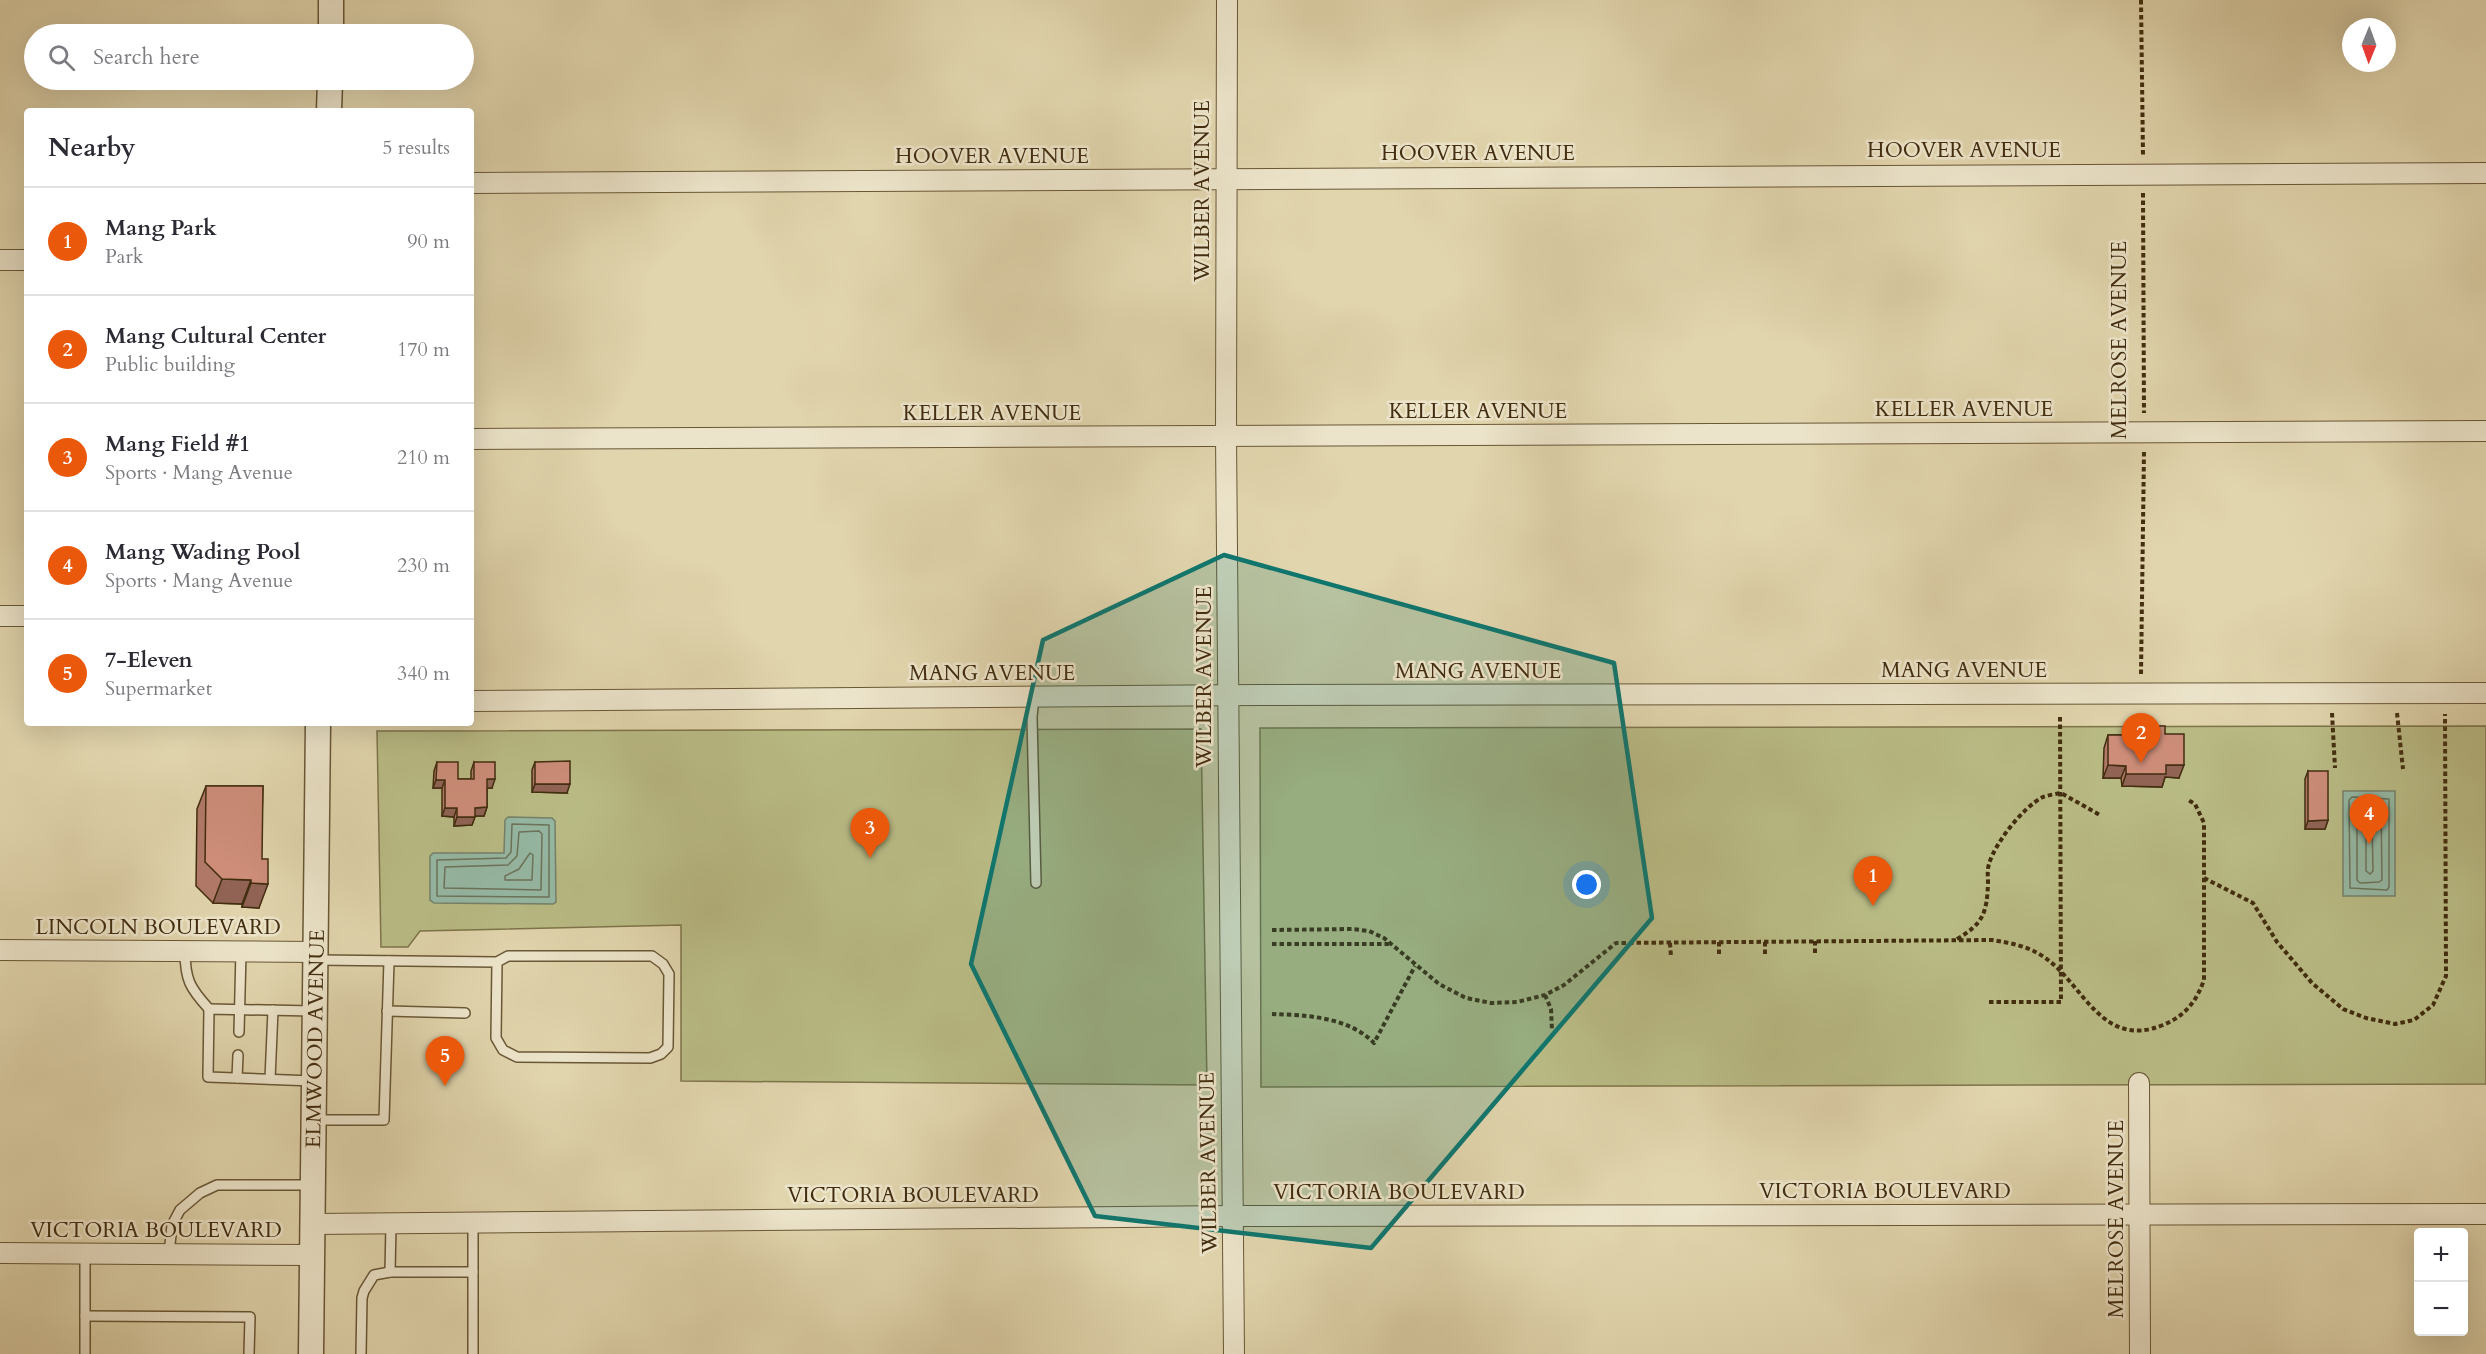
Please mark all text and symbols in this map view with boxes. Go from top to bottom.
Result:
north arrow [2342,18,2396,72]
search box [24,24,474,90]
icon: search [45,41,78,74]
text: Search here [93,42,200,72]
street label: WILBER AVENUE [1188,100,1217,283]
text: Nearby [48,130,136,165]
text: 5 results [382,134,450,161]
street label: HOOVER AVENUE [1867,136,2061,165]
street label: HOOVER AVENUE [1381,139,1575,168]
street label: HOOVER AVENUE [895,142,1089,171]
text: Mang Park [105,213,217,243]
text: 1 [62,228,73,255]
text: 90 m [407,228,450,255]
street label: MELROSE AVENUE [2105,241,2134,439]
text: Park [105,243,143,270]
text: Mang Cultural Center [105,321,326,351]
text: 2 [62,336,73,363]
text: 170 m [397,336,450,363]
text: Public building [105,351,235,378]
street label: KELLER AVENUE [1875,395,2053,424]
street label: KELLER AVENUE [1389,397,1567,426]
street label: KELLER AVENUE [903,399,1081,428]
text: Mang Field #1 [105,429,250,459]
text: 3 [62,444,73,471]
text: 210 m [397,444,450,471]
text: Sports · Mang Avenue [105,459,293,486]
text: Mang Wading Pool [105,537,300,567]
text: 4 [62,552,73,579]
text: 230 m [397,552,450,579]
text: Sports · Mang Avenue [105,567,293,594]
street label: WILBER AVENUE [1190,586,1219,769]
text: 7-Eleven [105,645,193,675]
street label: MANG AVENUE [1881,656,2047,685]
street label: MANG AVENUE [1395,657,1561,686]
street label: MANG AVENUE [909,659,1075,688]
text: 5 [62,660,73,687]
text: 340 m [397,660,450,687]
text: Supermarket [105,675,212,702]
pin: 2 [2122,714,2160,763]
pin: 4 [2350,794,2388,844]
pin: 3 [850,808,890,858]
pin: 1 [1854,856,1892,906]
your location [1572,870,1601,899]
street label: LINCOLN BOULEVARD [35,913,281,942]
street label: ELMWOOD AVENUE [299,929,332,1149]
pin: 5 [426,1036,464,1086]
street label: WILBER AVENUE [1192,1072,1225,1255]
street label: MELROSE AVENUE [2102,1120,2131,1318]
street label: VICTORIA BOULEVARD [1759,1177,2011,1206]
street label: VICTORIA BOULEVARD [1273,1178,1525,1207]
street label: VICTORIA BOULEVARD [787,1181,1039,1210]
street label: VICTORIA BOULEVARD [30,1216,282,1245]
map controls [2414,1228,2468,1336]
button: + [2414,1228,2468,1282]
button: − [2414,1282,2468,1336]

